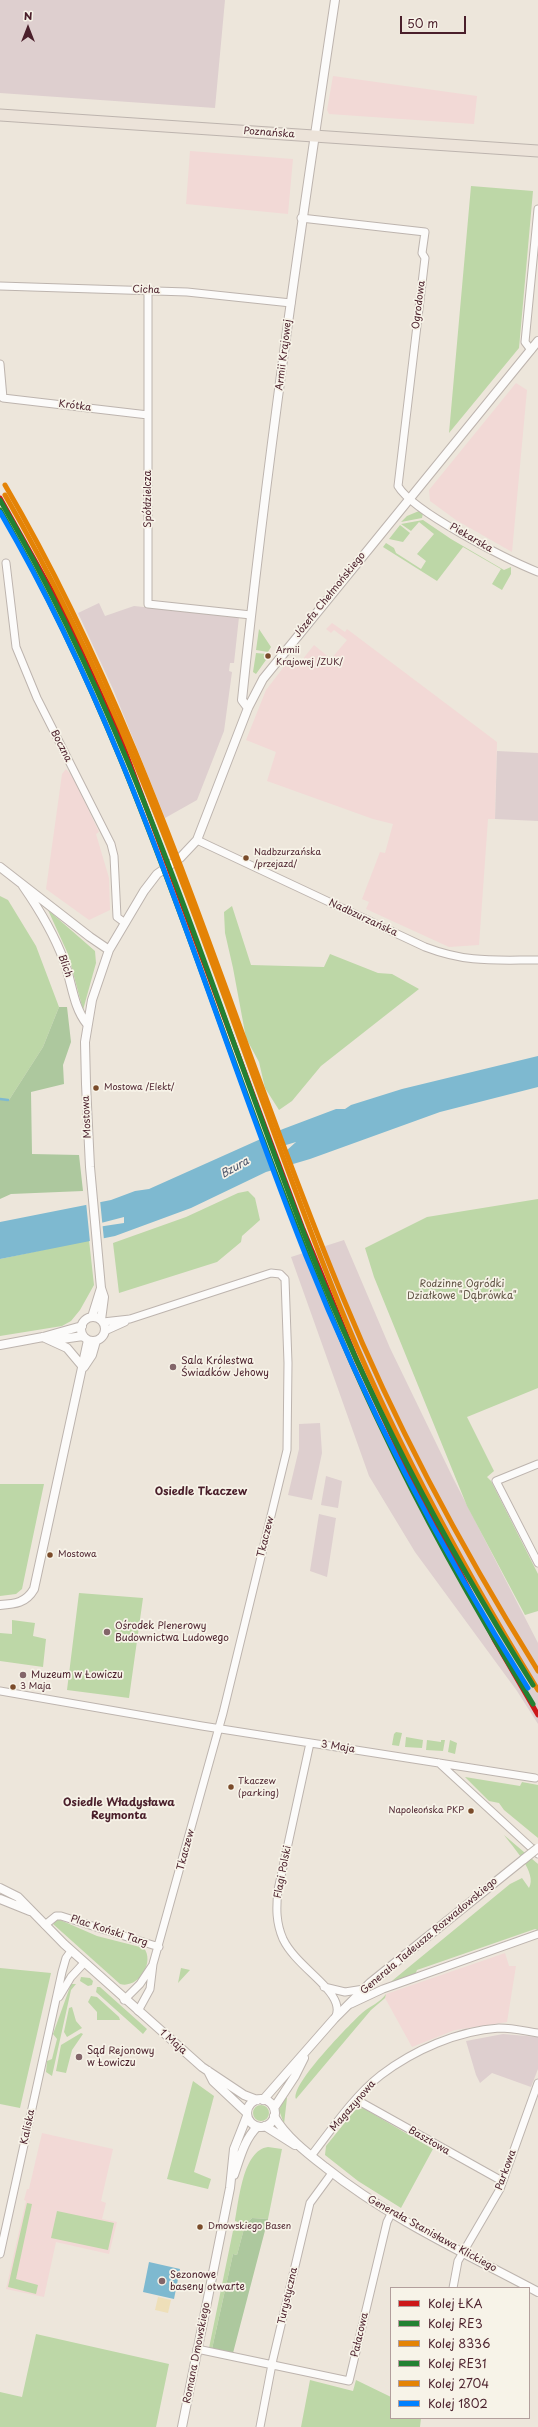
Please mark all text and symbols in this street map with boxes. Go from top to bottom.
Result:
text: N [24,7,32,24]
north arrow [8,8,48,48]
scale bar [402,8,468,34]
text: 50 m [407,14,438,32]
street label: Poznańska [243,125,295,141]
street label: Ogrodowa [410,280,428,330]
street label: Cicha [132,284,160,296]
street label: Armii Krajowej [274,319,294,391]
street label: Krótka [58,398,92,414]
street label: Spółdzielcza [142,470,154,528]
street label: Piekarska [447,521,495,555]
street label: Józefa Chełmońskiego [292,550,368,640]
place label: Armii Krajowej /ZUK/ [276,646,343,667]
marker: Armii Krajowej /ZUK/ [263,651,273,661]
street label: Boczna [48,728,74,764]
place label: Nadbzurzańska /przejazd/ [254,848,321,869]
marker: Nadbzurzańska /przejazd/ [241,853,251,863]
street label: Nadbzurzańska [327,897,399,939]
street label: Blich [56,953,74,979]
marker: Mostowa /Elekt/ [91,1083,101,1093]
place label: Mostowa /Elekt/ [104,1083,175,1093]
street label: Mostowa [80,1095,94,1139]
water label: Bzura [219,1155,251,1181]
park label: Rodzinne Ogródki Działkowe "Dąbrówka" [407,1278,517,1302]
place label: Sala Królestwa Świadków Jehowy [181,1355,269,1378]
marker: Sala Królestwa Świadków Jehowy [168,1362,178,1372]
district label: Osiedle Tkaczew [155,1485,247,1499]
street label: Tkaczew [255,1515,277,1559]
marker: Mostowa [45,1550,55,1560]
place label: Mostowa [58,1550,96,1560]
place label: Ośrodek Plenerowy Budownictwa Ludowego [115,1620,229,1644]
marker: Ośrodek Plenerowy Budownictwa Ludowego [102,1627,112,1637]
place label: Muzeum w Łowiczu [31,1669,123,1681]
marker: Muzeum w Łowiczu [18,1670,28,1680]
marker: 3 Maja [8,1682,18,1692]
place label: 3 Maja [20,1682,51,1692]
street label: 3 Maja [320,1738,356,1756]
place label: Tkaczew (parking) [238,1777,279,1798]
marker: Tkaczew (parking) [226,1782,236,1792]
district label: Osiedle Władysława Reymonta [63,1796,175,1822]
place label: Napoleońska PKP [388,1806,464,1816]
marker: Napoleońska PKP [466,1806,476,1816]
street label: Tkaczew [175,1828,197,1872]
street label: Flagi Polski [272,1845,294,1899]
street label: Generała Tadeusza Rozwadowskiego [358,1875,500,1997]
street label: Plac Koński Targ [69,1913,149,1949]
street label: 1 Maja [157,2027,189,2057]
place label: Sąd Rejonowy w Łowiczu [87,2045,154,2068]
marker: Sąd Rejonowy w Łowiczu [74,2052,84,2062]
street label: Magazynowa [328,2078,378,2134]
street label: Kaliska [18,2108,38,2146]
street label: Basztowa [406,2124,452,2158]
street label: Parkowa [493,2148,519,2192]
street label: Generała Stanisława Klickiego [365,2193,499,2275]
marker: Dmowskiego Basen [195,2222,205,2232]
place label: Dmowskiego Basen [208,2222,291,2232]
street label: Turystyczna [276,2266,300,2326]
place label: Sezonowe baseny otwarte [170,2269,245,2292]
marker: Sezonowe baseny otwarte [157,2276,167,2286]
legend [390,2287,530,2419]
text: Kolej ŁKA [428,2294,483,2312]
street label: Romana Dmowskiego [181,2301,213,2405]
street label: Pałacowa [349,2312,371,2358]
text: Kolej RE3 [428,2314,483,2332]
text: Kolej 8336 [428,2334,490,2352]
text: Kolej RE31 [428,2354,487,2372]
text: Kolej 2704 [428,2374,489,2392]
text: Kolej 1802 [428,2394,488,2412]

